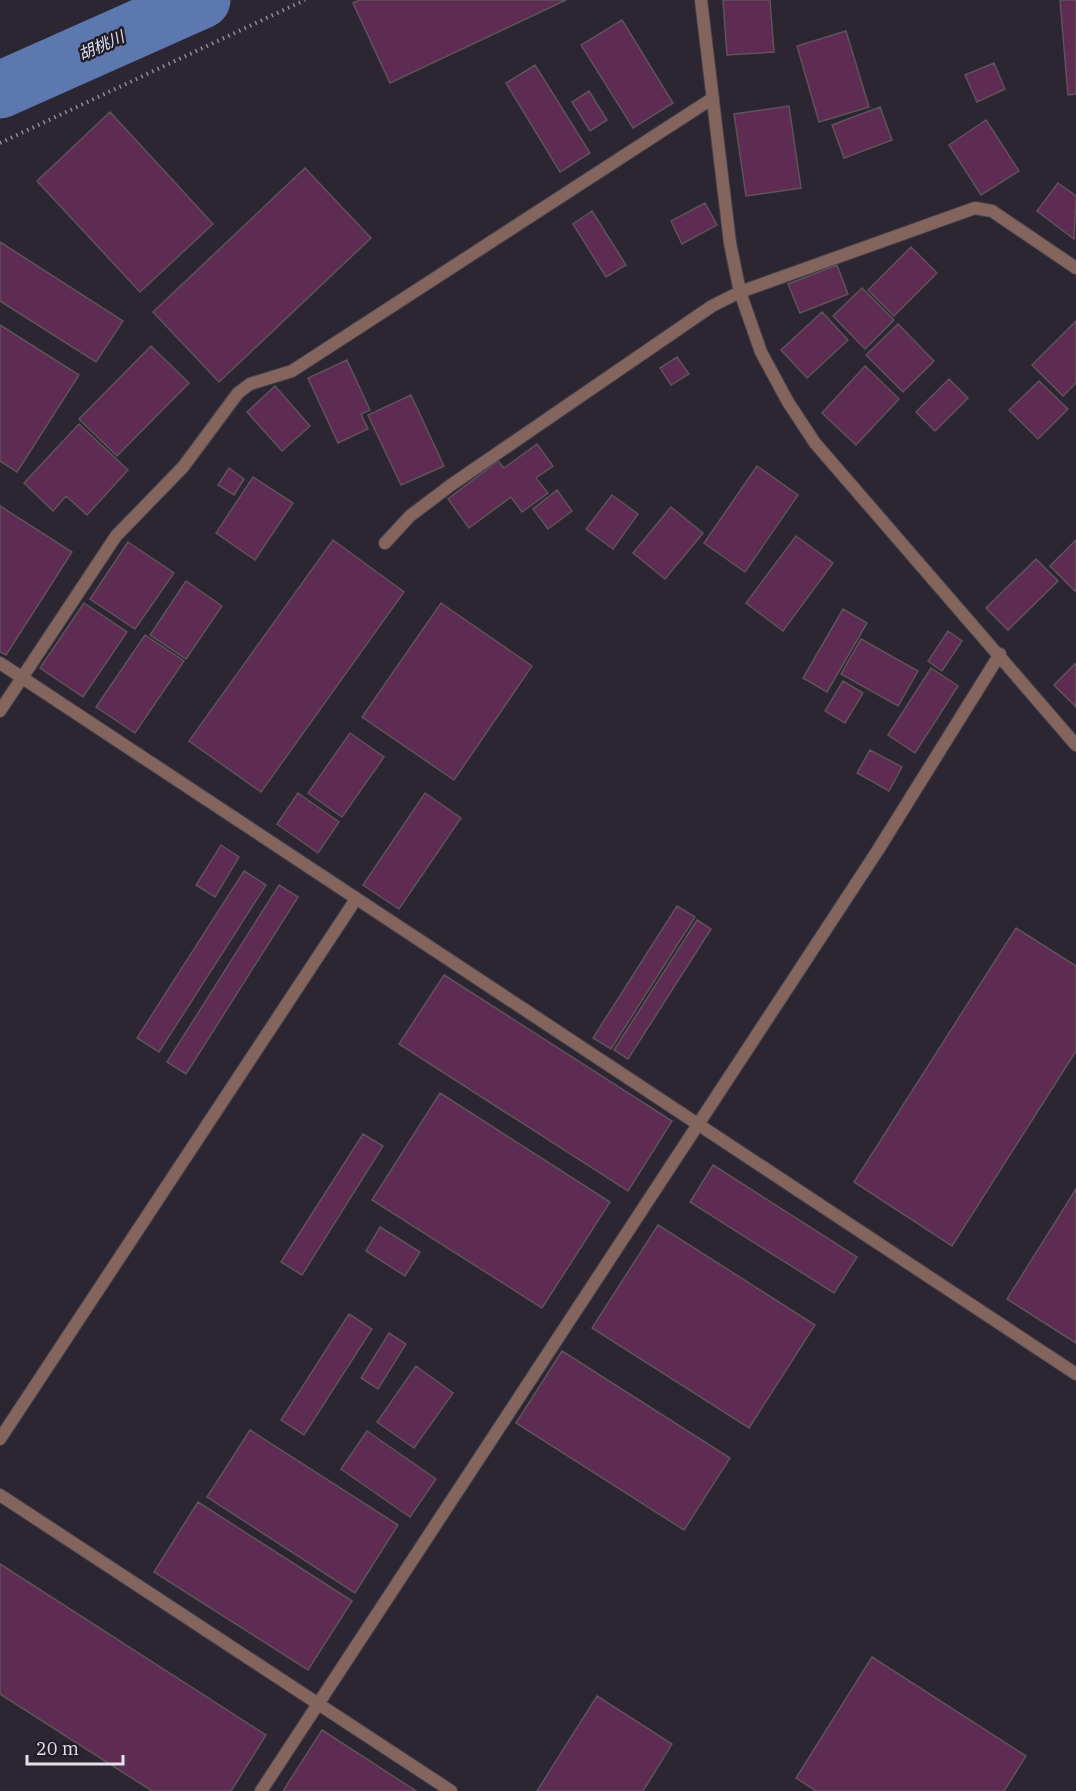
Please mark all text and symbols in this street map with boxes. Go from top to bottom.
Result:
water label: 胡桃川 [75,25,129,64]
scale bar [27,1728,123,1766]
text: 20 m [36,1737,79,1760]

